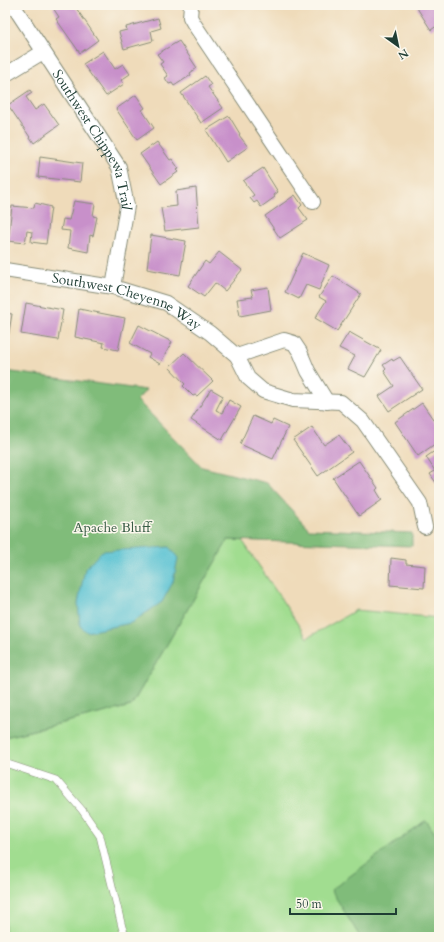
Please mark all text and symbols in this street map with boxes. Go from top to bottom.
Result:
north arrow [378,26,418,66]
text: N [395,45,411,63]
street label: Southwest Chippewa Trail [48,66,136,212]
street label: Southwest Cheyenne Way [51,269,206,335]
park label: Apache Bluff [74,518,153,537]
scale bar [290,890,396,916]
text: 50 m [296,896,323,912]

